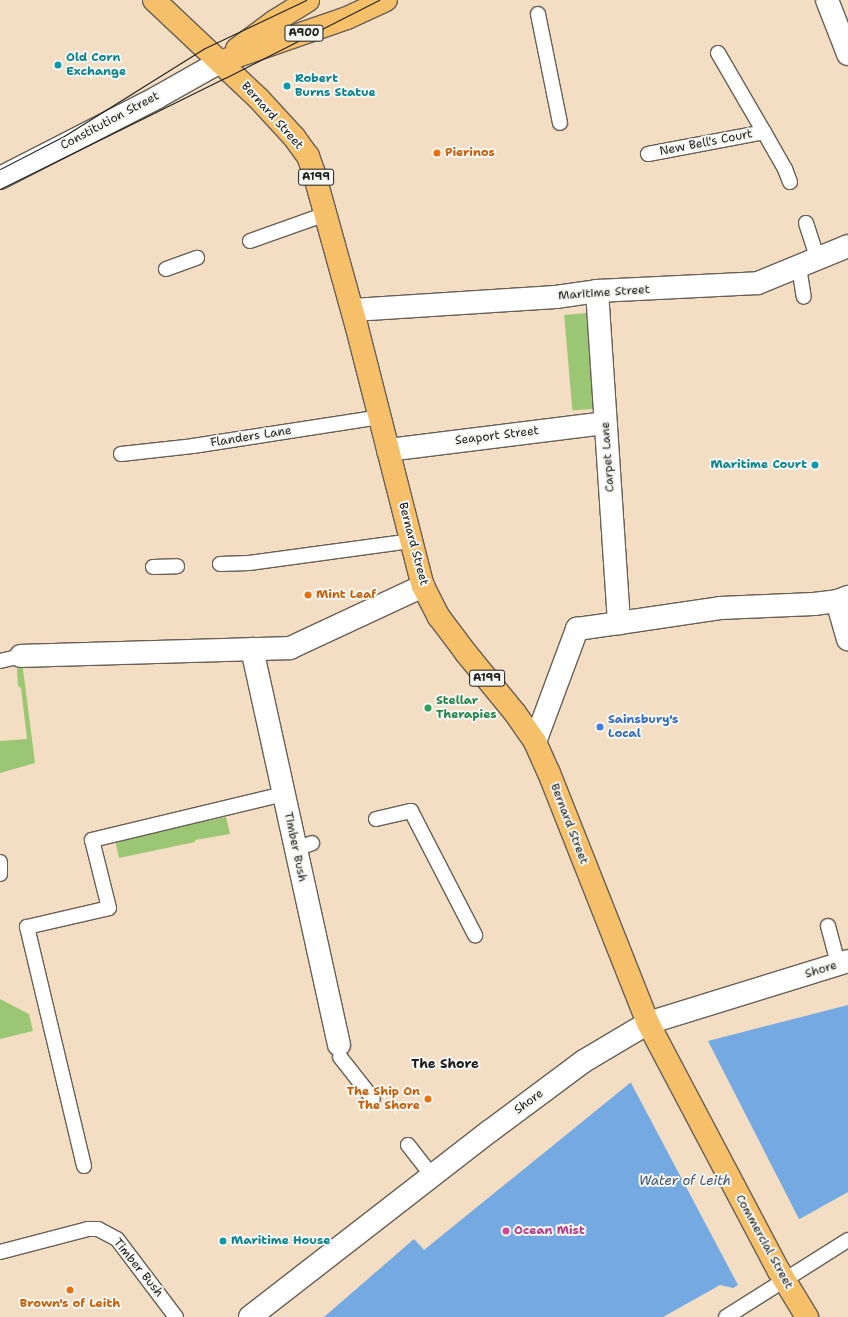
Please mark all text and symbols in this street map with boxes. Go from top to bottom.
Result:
road number: A900 [284,24,324,42]
place label: Old Corn Exchange [66,51,126,79]
marker: Old Corn Exchange [53,60,63,70]
place label: Robert Burns Statue [295,72,376,100]
street label: Bernard Street [238,79,306,153]
marker: Robert Burns Statue [282,81,292,91]
street label: Constitution Street [58,89,162,153]
street label: New Bell's Court [658,127,754,159]
place label: Pierinos [445,146,495,160]
marker: Pierinos [432,148,442,158]
road number: A199 [298,168,334,186]
street label: Maritime Street [558,283,650,303]
street label: Carpet Lane [598,421,618,493]
street label: Flanders Lane [209,423,293,451]
street label: Seaport Street [454,424,540,448]
place label: Maritime Court [710,458,807,472]
marker: Maritime Court [810,460,820,470]
street label: Bernard Street [395,501,431,587]
place label: Mint Leaf [316,588,376,602]
marker: Mint Leaf [303,590,313,600]
road number: A199 [469,669,505,687]
place label: Stellar Therapies [436,694,497,722]
marker: Stellar Therapies [423,703,433,713]
place label: Sainsbury's Local [608,713,678,741]
marker: Sainsbury's Local [595,722,605,732]
street label: Bernard Street [547,781,591,867]
street label: Timber Bush [281,811,309,883]
street label: Shore [803,958,839,982]
district label: The Shore [411,1056,479,1072]
place label: The Ship On The Shore [347,1085,420,1113]
street label: Shore [512,1086,546,1118]
marker: The Ship On The Shore [423,1094,433,1104]
water label: Water of Leith [639,1173,731,1189]
street label: Commercial Street [732,1192,796,1292]
place label: Ocean Mist [514,1224,585,1238]
marker: Ocean Mist [501,1226,511,1236]
place label: Maritime House [231,1234,330,1248]
street label: Timber Bush [110,1236,166,1300]
marker: Maritime House [218,1236,228,1246]
marker: Brown's of Leith [65,1285,75,1295]
place label: Brown's of Leith [20,1297,120,1311]

